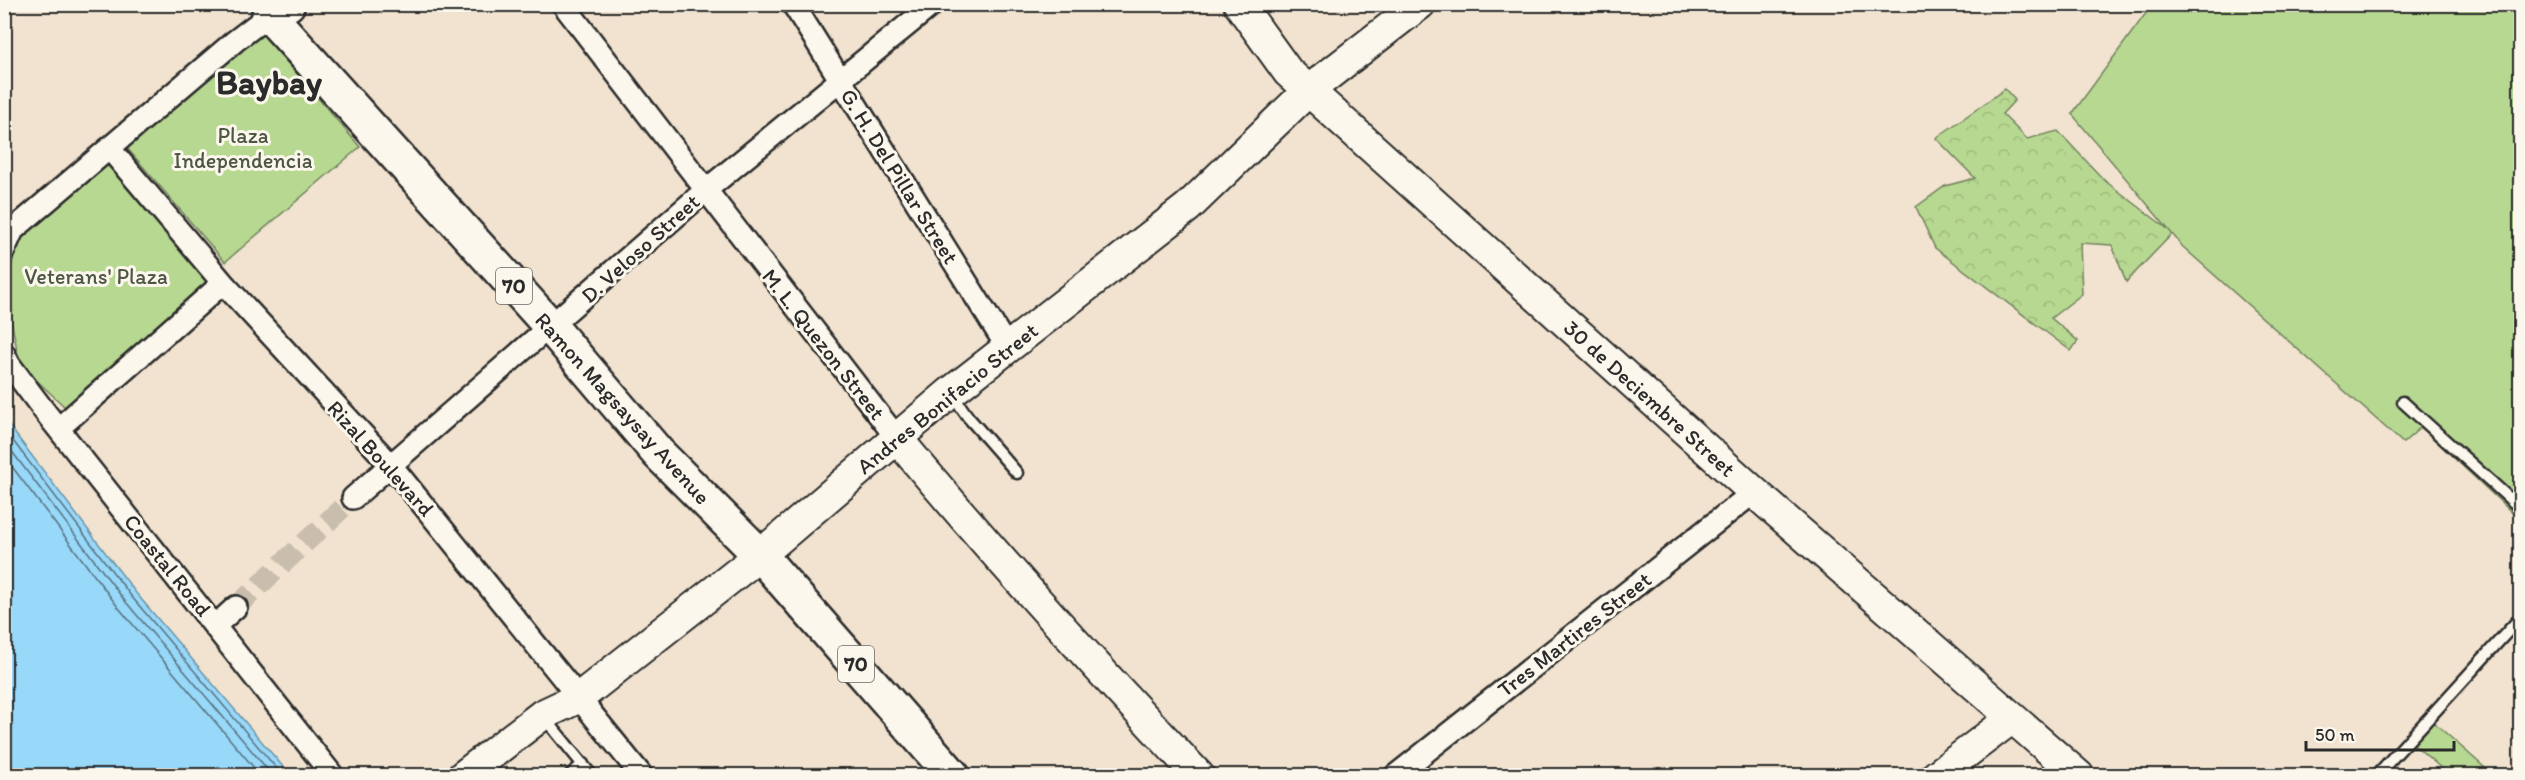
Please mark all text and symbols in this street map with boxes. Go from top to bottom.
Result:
district label: Baybay [216,62,323,103]
street label: G. H. Del Pillar Street [835,84,964,269]
park label: Plaza Independencia [173,122,313,174]
street label: D. Veloso Street [575,188,705,309]
park label: Veterans' Plaza [24,263,168,290]
street label: M. L. Quezon Street [756,263,891,425]
road number: 70 [496,268,532,304]
street label: Ramon Magsaysay Avenue [529,307,716,510]
street label: 30 de Deciembre Street [1558,314,1741,482]
street label: Andres Bonifacio Street [851,317,1043,480]
street label: Rizal Boulevard [321,395,440,522]
street label: Coastal Road [118,509,217,622]
street label: Tres Martires Street [1492,566,1657,703]
road number: 70 [838,646,874,682]
scale bar [2306,714,2454,752]
text: 50 m [2315,724,2355,746]

